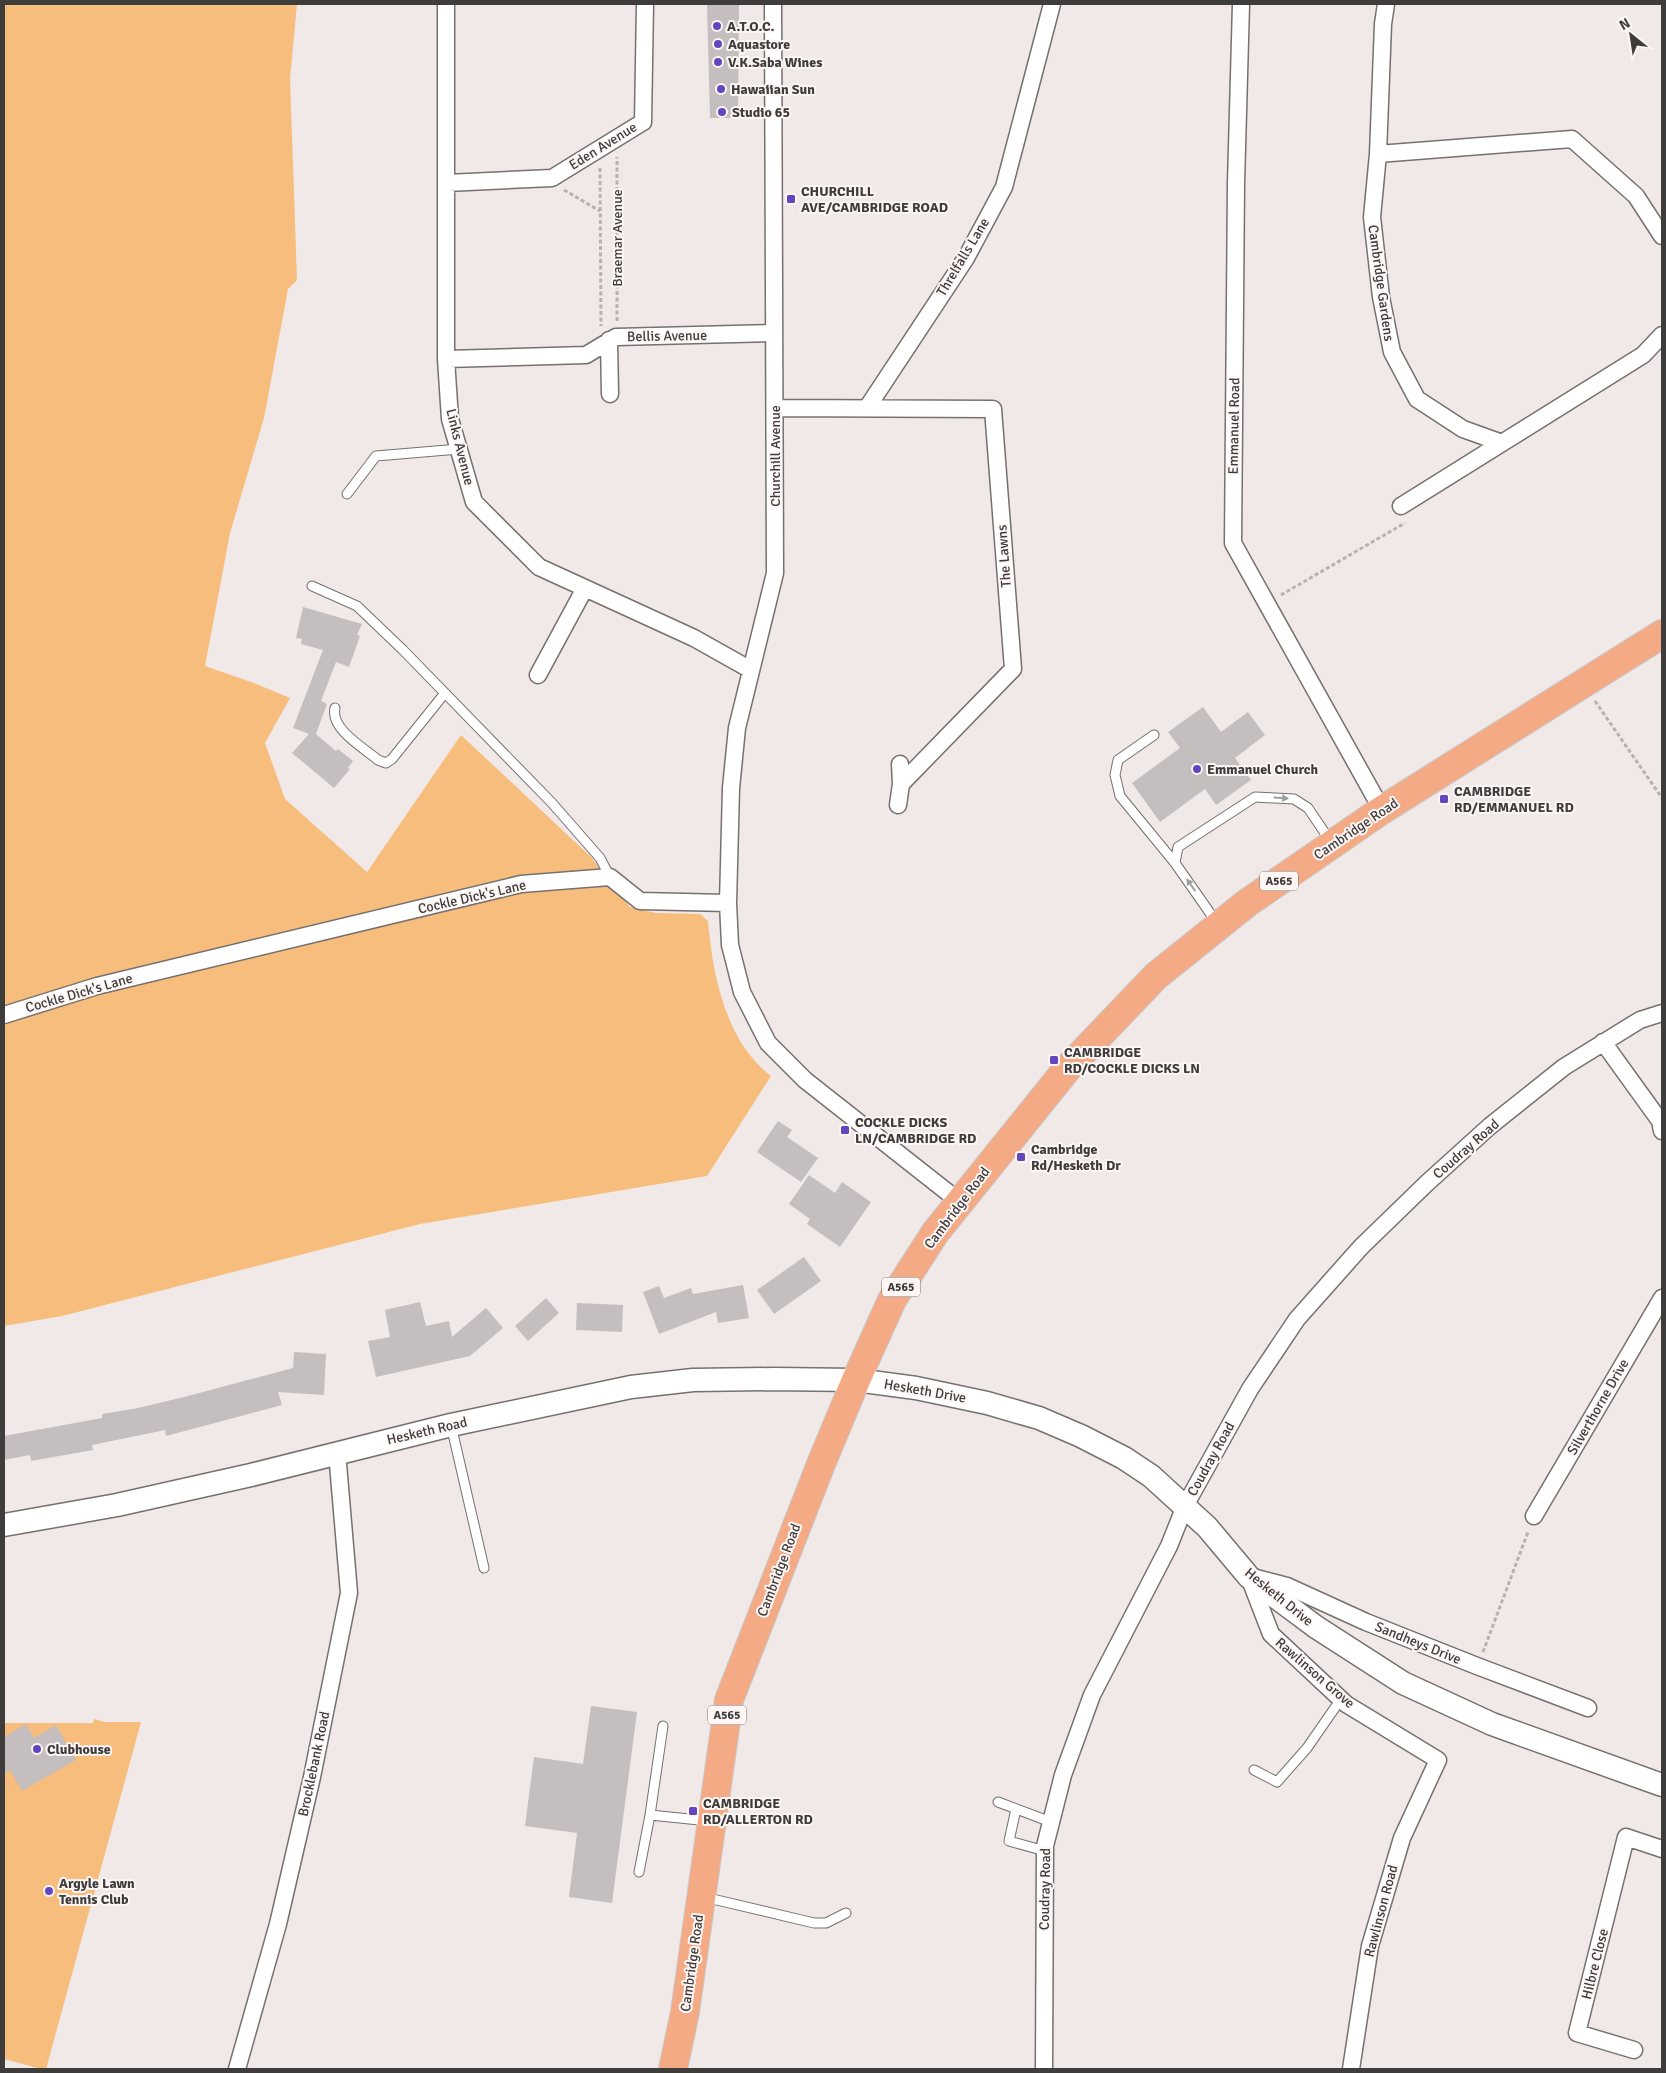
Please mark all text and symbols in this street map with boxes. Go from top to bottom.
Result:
north arrow [1606,10,1656,60]
text: N [1616,14,1633,34]
place label: A.T.O.C. [727,18,775,35]
marker: A.T.O.C. [711,20,723,32]
place label: Aquastore [728,36,790,53]
marker: Aquastore [712,38,724,50]
place label: V.K.Saba Wines [728,54,822,71]
marker: V.K.Saba Wines [712,56,724,68]
place label: Hawaiian Sun [731,81,815,98]
marker: Hawaiian Sun [715,83,727,95]
place label: Studio 65 [732,104,790,121]
marker: Studio 65 [716,106,728,118]
street label: Eden Avenue [566,118,640,174]
place label: CHURCHILL AVE/CAMBRIDGE ROAD [801,183,948,216]
street label: Braemar Avenue [609,189,626,287]
marker: CHURCHILL AVE/CAMBRIDGE ROAD [785,193,797,205]
street label: Threlfalls Lane [933,215,993,299]
street label: Cambridge Gardens [1364,224,1398,342]
street label: Bellis Avenue [627,327,707,345]
street label: Emmanuel Road [1225,377,1243,475]
street label: Churchill Avenue [767,405,784,507]
street label: Links Avenue [442,407,478,487]
street label: The Lawns [993,524,1015,588]
place label: Emmanuel Church [1207,761,1318,778]
marker: Emmanuel Church [1191,763,1203,775]
place label: CAMBRIDGE RD/EMMANUEL RD [1454,783,1574,816]
marker: CAMBRIDGE RD/EMMANUEL RD [1438,793,1450,805]
one-way arrow [1274,795,1290,803]
street label: Cambridge Road [1311,795,1401,863]
road number: A565 [1260,871,1298,890]
street label: Cockle Dick's Lane [416,876,528,918]
one-way arrow [1186,879,1196,892]
street label: Cockle Dick's Lane [24,970,134,1016]
place label: CAMBRIDGE RD/COCKLE DICKS LN [1064,1044,1200,1077]
marker: CAMBRIDGE RD/COCKLE DICKS LN [1048,1054,1060,1066]
place label: COCKLE DICKS LN/CAMBRIDGE RD [855,1114,976,1147]
street label: Coudray Road [1429,1116,1503,1182]
marker: COCKLE DICKS LN/CAMBRIDGE RD [839,1124,851,1136]
place label: Cambridge Rd/Hesketh Dr [1031,1141,1121,1174]
marker: Cambridge Rd/Hesketh Dr [1015,1151,1027,1163]
street label: Cambridge Road [921,1164,993,1252]
road number: A565 [882,1277,920,1296]
street label: Silverthorne Drive [1564,1356,1632,1458]
street label: Hesketh Drive [883,1375,967,1407]
street label: Hesketh Road [385,1414,469,1448]
street label: Coudray Road [1184,1419,1238,1499]
street label: Cambridge Road [753,1521,805,1619]
street label: Hesketh Drive [1241,1564,1317,1630]
street label: Sandheys Drive [1372,1618,1464,1668]
street label: Rawlinson Grove [1272,1634,1358,1712]
road number: A565 [708,1706,746,1724]
street label: Brocklebank Road [295,1710,333,1818]
place label: Clubhouse [47,1741,111,1758]
marker: Clubhouse [31,1743,43,1755]
place label: CAMBRIDGE RD/ALLERTON RD [703,1795,813,1828]
marker: CAMBRIDGE RD/ALLERTON RD [687,1805,699,1817]
street label: Coudray Road [1036,1848,1054,1930]
street label: Rawlinson Road [1361,1863,1401,1959]
place label: Argyle Lawn Tennis Club [59,1875,135,1908]
marker: Argyle Lawn Tennis Club [43,1885,55,1897]
street label: Cambridge Road [677,1913,707,2013]
street label: Hilbre Close [1578,1927,1612,2001]

